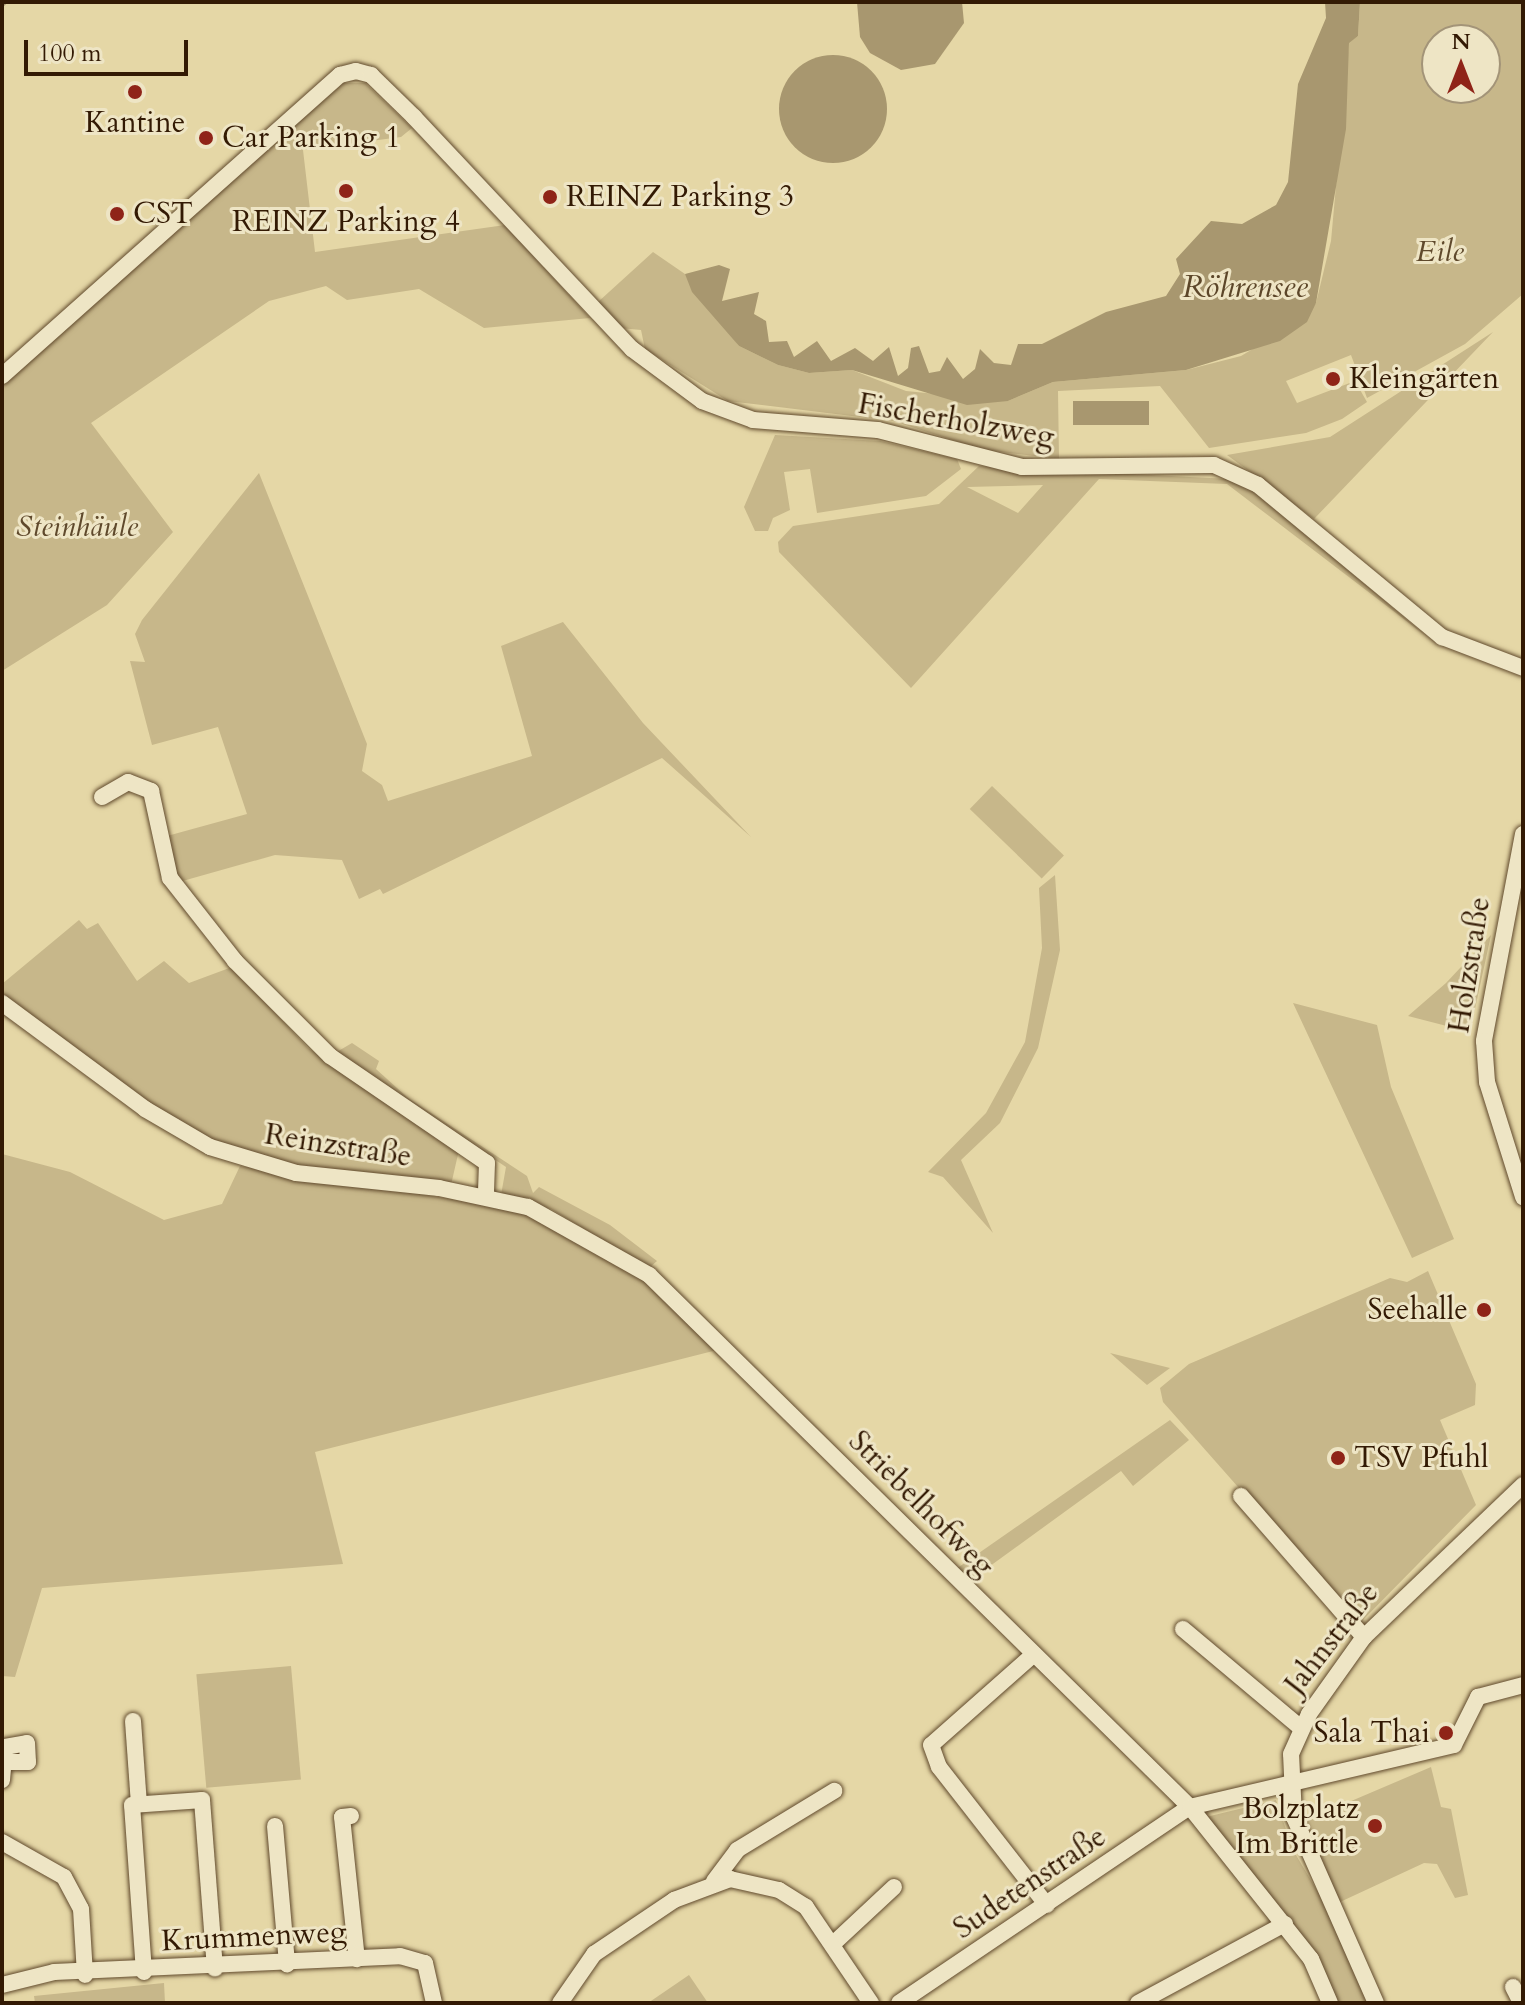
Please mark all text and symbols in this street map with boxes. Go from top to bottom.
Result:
scale bar [28,24,192,74]
north arrow [1421,24,1501,104]
text: N [1451,27,1471,57]
text: 100 m [38,37,102,70]
marker: Kantine [126,83,144,101]
place label: Kantine [85,105,185,141]
place label: Car Parking 1 [222,120,400,156]
marker: Car Parking 1 [197,129,215,147]
place label: REINZ Parking 3 [566,179,794,215]
marker: REINZ Parking 4 [337,182,355,200]
marker: REINZ Parking 3 [541,188,559,206]
place label: CST [133,196,193,232]
place label: REINZ Parking 4 [232,204,460,240]
marker: CST [108,205,126,223]
park label: Eile [1416,234,1464,270]
water label: Röhrensee [1182,268,1308,306]
place label: Kleingärten [1349,361,1499,397]
marker: Kleingärten [1324,370,1342,388]
street label: Fischerholzweg [855,386,1057,456]
park label: Steinhäule [16,509,138,545]
street label: Holzstraße [1441,894,1499,1036]
street label: Reinzstraße [262,1117,414,1175]
place label: Seehalle [1367,1292,1468,1328]
marker: Seehalle [1475,1301,1493,1319]
street label: Striebelhofweg [841,1424,1001,1584]
place label: TSV Pfuhl [1354,1440,1489,1476]
marker: TSV Pfuhl [1329,1449,1347,1467]
street label: Jahnstraße [1277,1576,1387,1702]
place label: Sala Thai [1313,1715,1430,1751]
marker: Sala Thai [1437,1724,1455,1742]
place label: Bolzplatz Im Brittle [1235,1791,1359,1862]
marker: Bolzplatz Im Brittle [1366,1817,1384,1835]
street label: Sudetenstraße [947,1819,1113,1947]
street label: Krummenweg [160,1914,348,1960]

